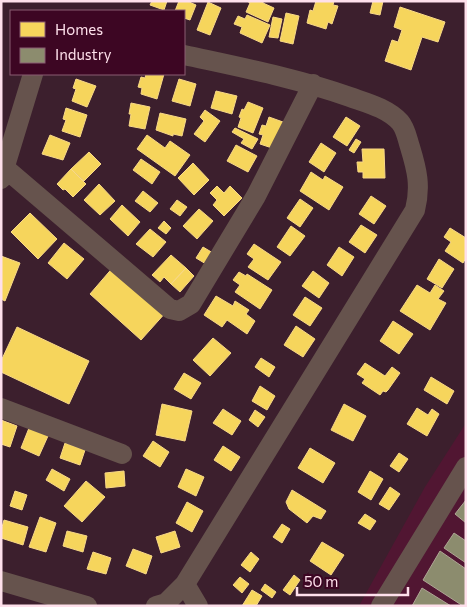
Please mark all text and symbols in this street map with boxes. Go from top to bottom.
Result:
legend [10,10,185,75]
text: Homes [55,20,103,38]
text: Industry [55,45,112,63]
scale bar [297,564,408,596]
text: 50 m [304,572,338,590]

